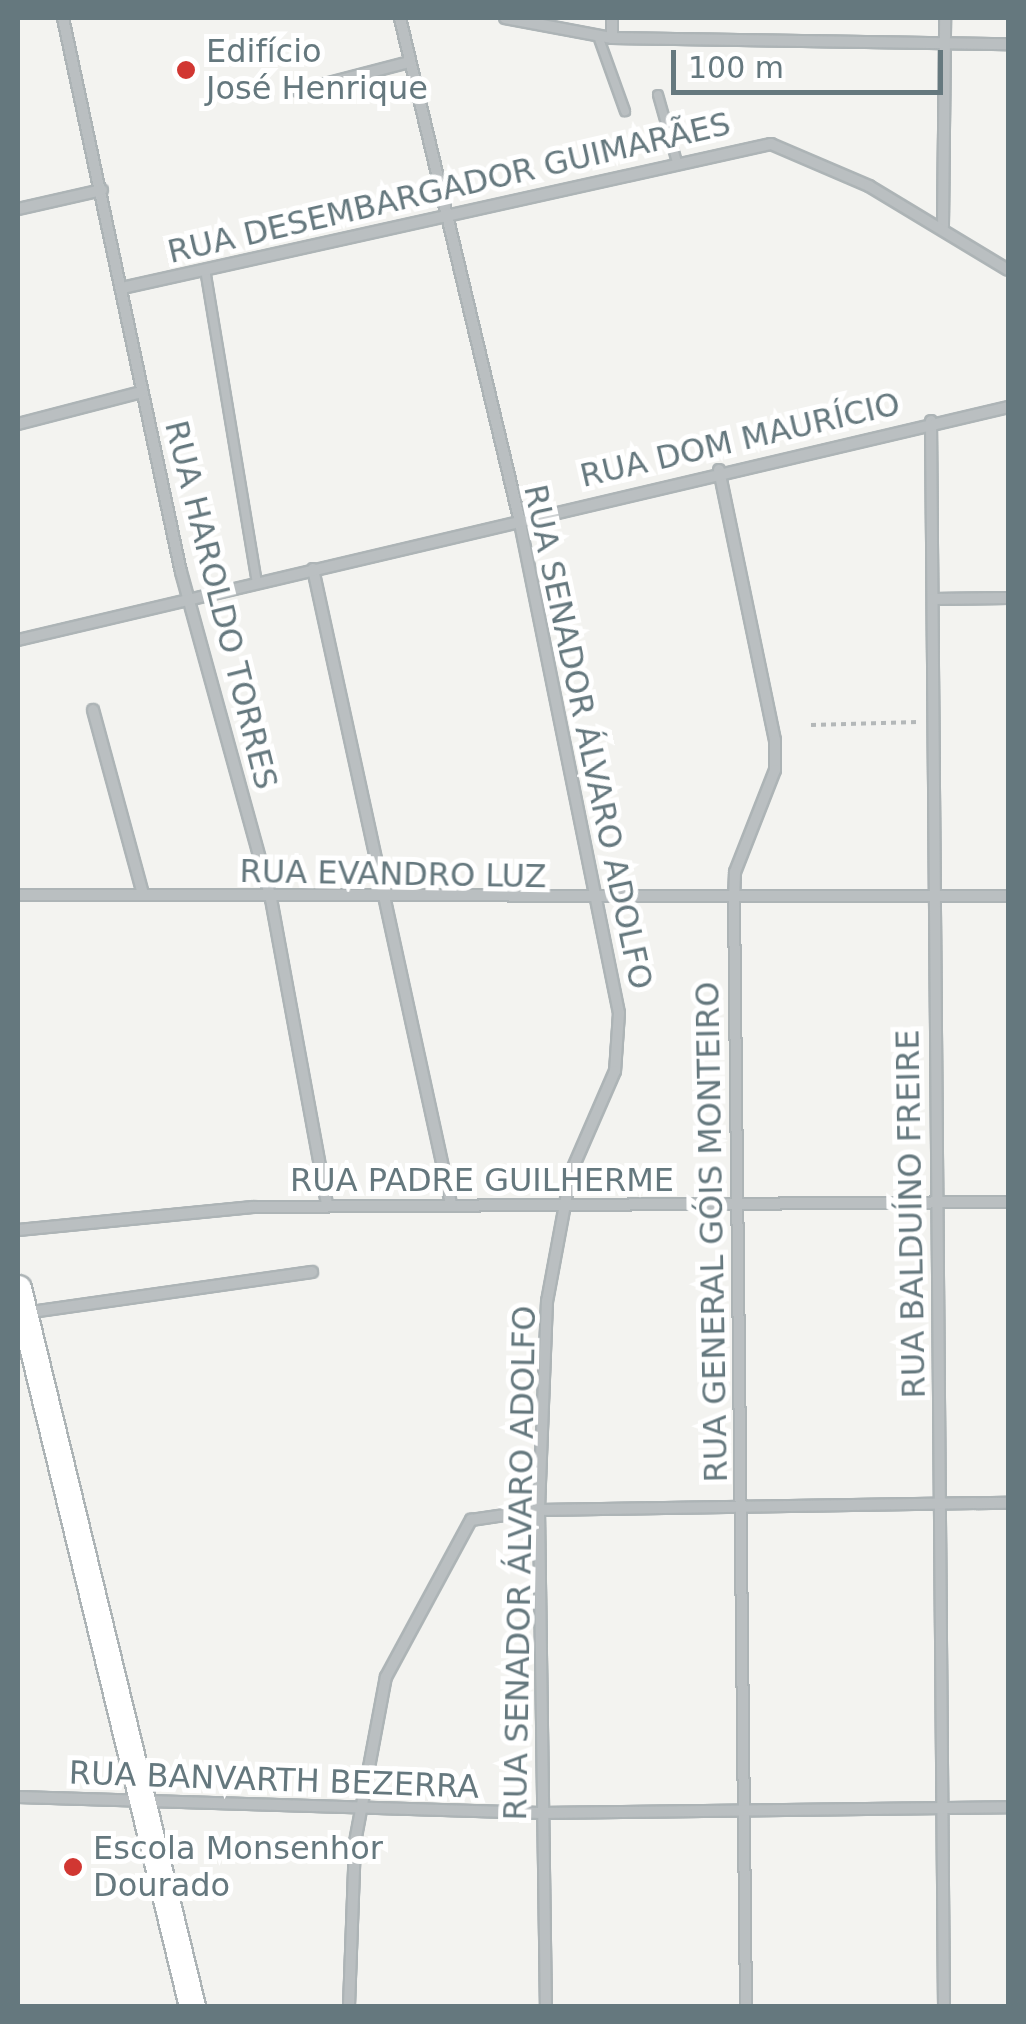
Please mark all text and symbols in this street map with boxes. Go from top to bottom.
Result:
scale bar [676,30,948,92]
place label: Edifício José Henrique [206,33,428,108]
text: 100 m [688,50,784,85]
marker: Edifício José Henrique [175,59,197,81]
street label: RUA DESEMBARGADOR GUIMARÃES [164,104,734,272]
street label: RUA DOM MAURÍCIO [576,385,904,495]
street label: RUA HAROLDO TORRES [157,417,285,793]
street label: RUA SENADOR ÁLVARO ADOLFO [516,481,660,993]
street label: RUA EVANDRO LUZ [239,852,547,896]
street label: RUA GENERAL GÓIS MONTEIRO [688,981,736,1483]
street label: RUA BALDUÍNO FREIRE [889,1029,933,1399]
street label: RUA PADRE GUILHERME [290,1161,674,1199]
street label: RUA SENADOR ÁLVARO ADOLFO [496,1305,544,1821]
street label: RUA BANVARTH BEZERRA [68,1754,480,1806]
place label: Escola Monsenhor Dourado [93,1830,383,1905]
marker: Escola Monsenhor Dourado [62,1856,84,1878]

